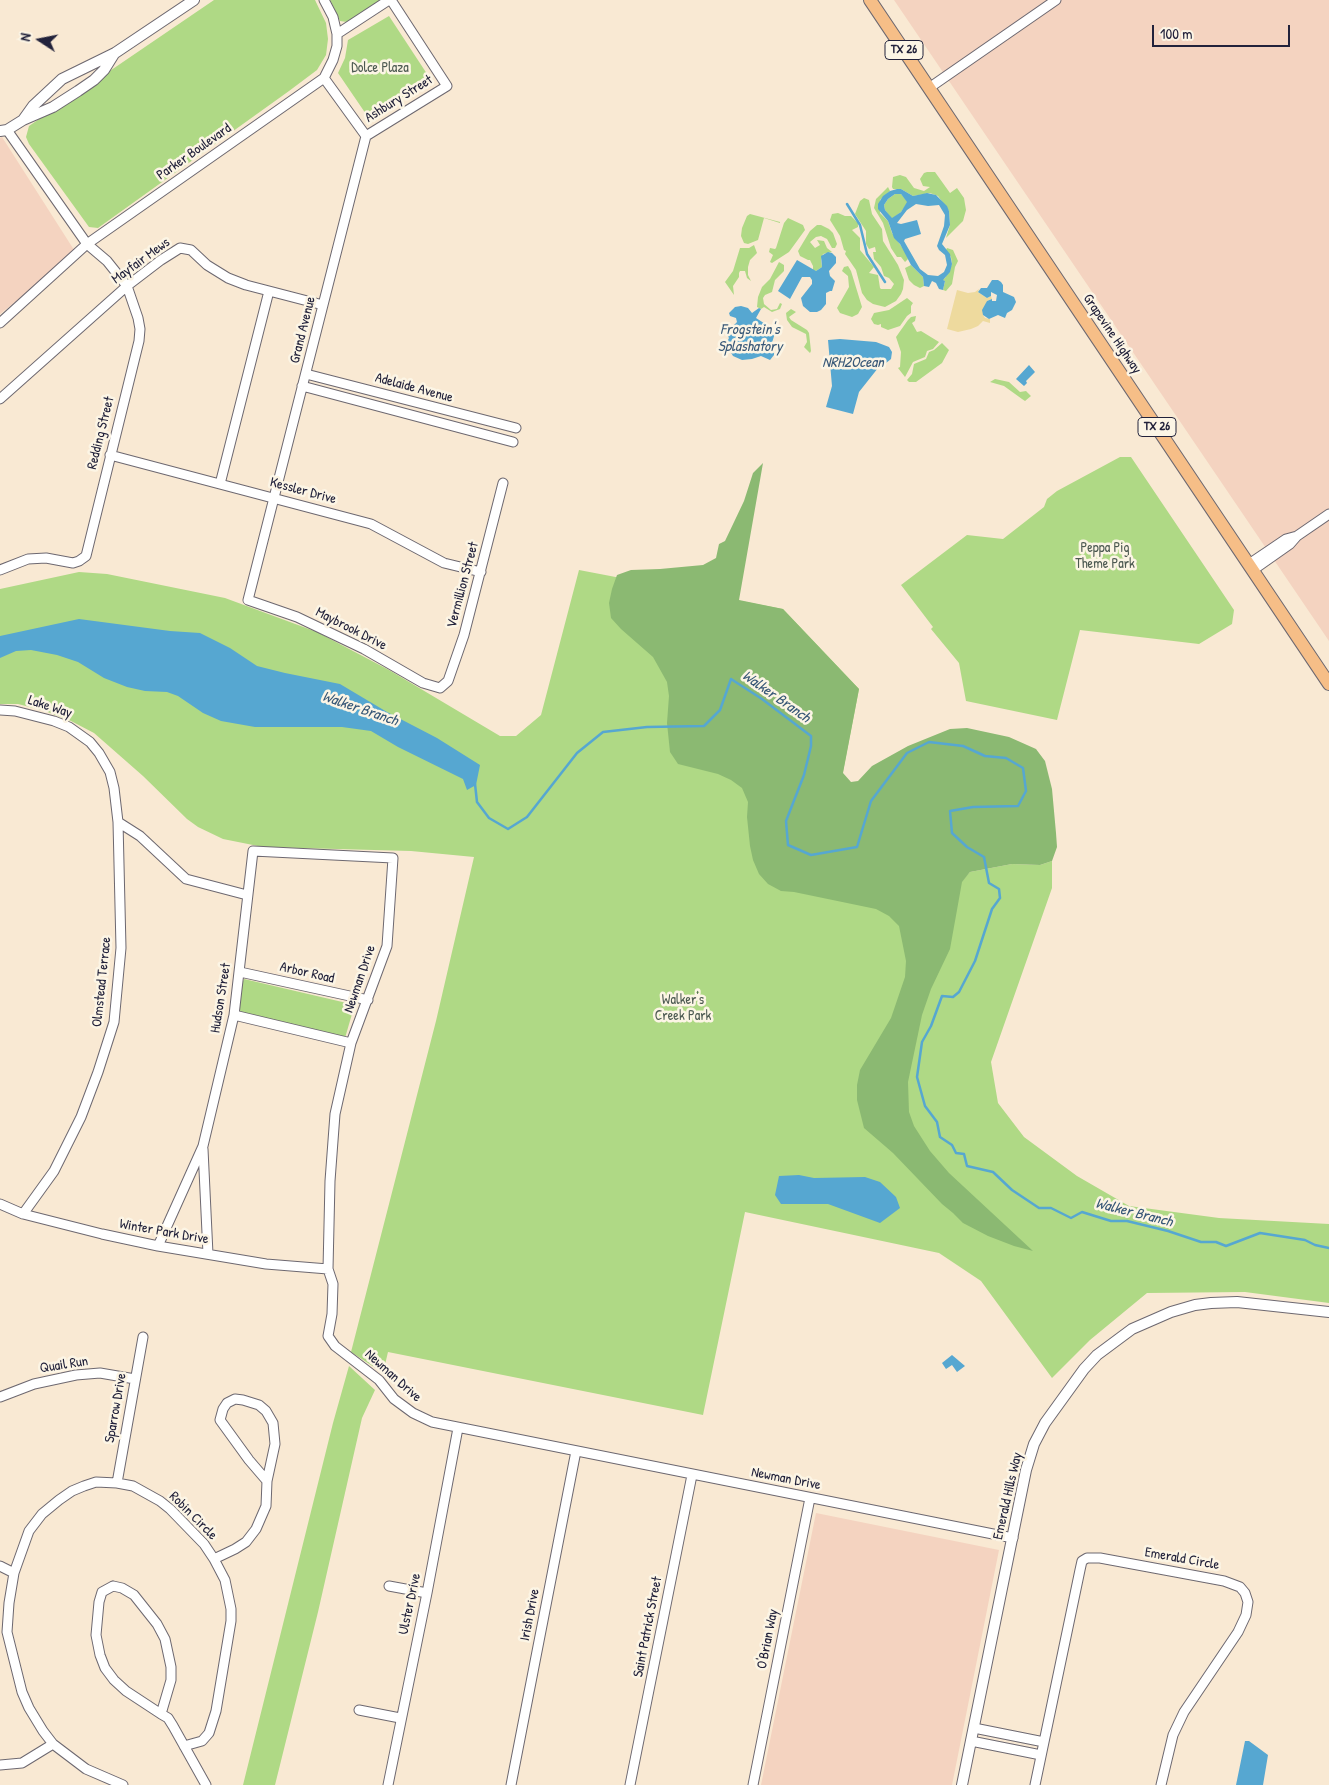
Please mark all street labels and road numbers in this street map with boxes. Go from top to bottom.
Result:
road number: TX 26 [885,40,923,60]
street label: Ashbury Street [362,72,436,126]
street label: Parker Boulevard [153,120,235,184]
street label: Mayfair Mews [109,234,173,288]
street label: Grapevine Highway [1079,291,1145,377]
street label: Grand Avenue [287,295,319,365]
street label: Adelaide Avenue [373,370,455,406]
street label: Redding Street [84,395,118,471]
road number: TX 26 [1138,418,1176,437]
street label: Kessler Drive [268,474,338,508]
street label: Vermillion Street [443,540,483,630]
street label: Maybrook Drive [313,604,389,654]
street label: Lake Way [26,692,74,722]
street label: Olmstead Terrace [89,936,115,1028]
street label: Newman Drive [341,943,379,1015]
street label: Arbor Road [278,959,336,987]
street label: Hudson Street [207,962,235,1034]
street label: Winter Park Drive [118,1216,210,1248]
street label: Newman Drive [361,1346,425,1406]
street label: Quail Run [39,1353,89,1377]
street label: Sparrow Drive [102,1372,130,1444]
street label: Emerald Hills Way [990,1451,1026,1541]
street label: Newman Drive [750,1464,822,1494]
street label: Robin Circle [165,1488,221,1544]
street label: Emerald Circle [1143,1544,1221,1574]
street label: Ulster Drive [395,1572,425,1636]
street label: Saint Patrick Street [630,1575,666,1679]
street label: Irish Drive [517,1588,543,1642]
street label: O'Brian Way [754,1608,782,1670]

